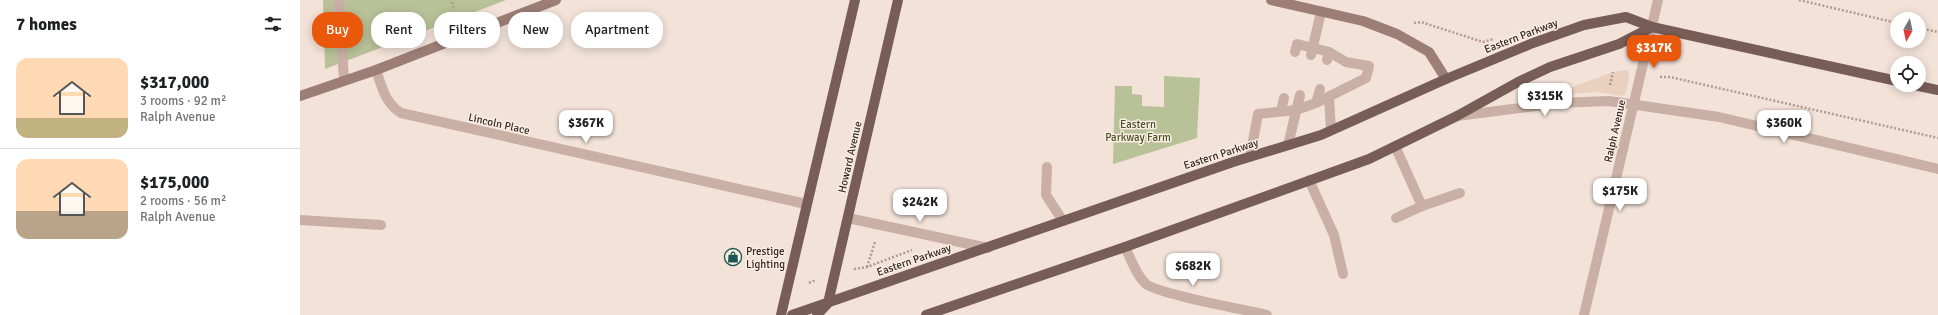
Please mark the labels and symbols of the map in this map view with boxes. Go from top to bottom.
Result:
north arrow [1890,12,1926,48]
street label: Eastern Parkway [1482,16,1560,56]
pin: $317K [1626,35,1682,69]
pin: $315K [1517,83,1573,117]
street label: Ralph Avenue [1601,98,1629,164]
pin: $367K [558,110,614,144]
pin: $360K [1756,110,1812,144]
street label: Lincoln Place [467,111,531,137]
park label: Eastern Parkway Farm [1105,118,1171,144]
street label: Howard Avenue [835,120,865,194]
street label: Eastern Parkway [1182,136,1261,172]
pin: $175K [1592,178,1648,212]
pin: $242K [892,189,948,223]
street label: Eastern Parkway [875,241,954,279]
place label: Prestige Lighting [746,245,785,271]
shop icon: Prestige Lighting [723,247,743,267]
pin: $682K [1165,253,1221,287]

